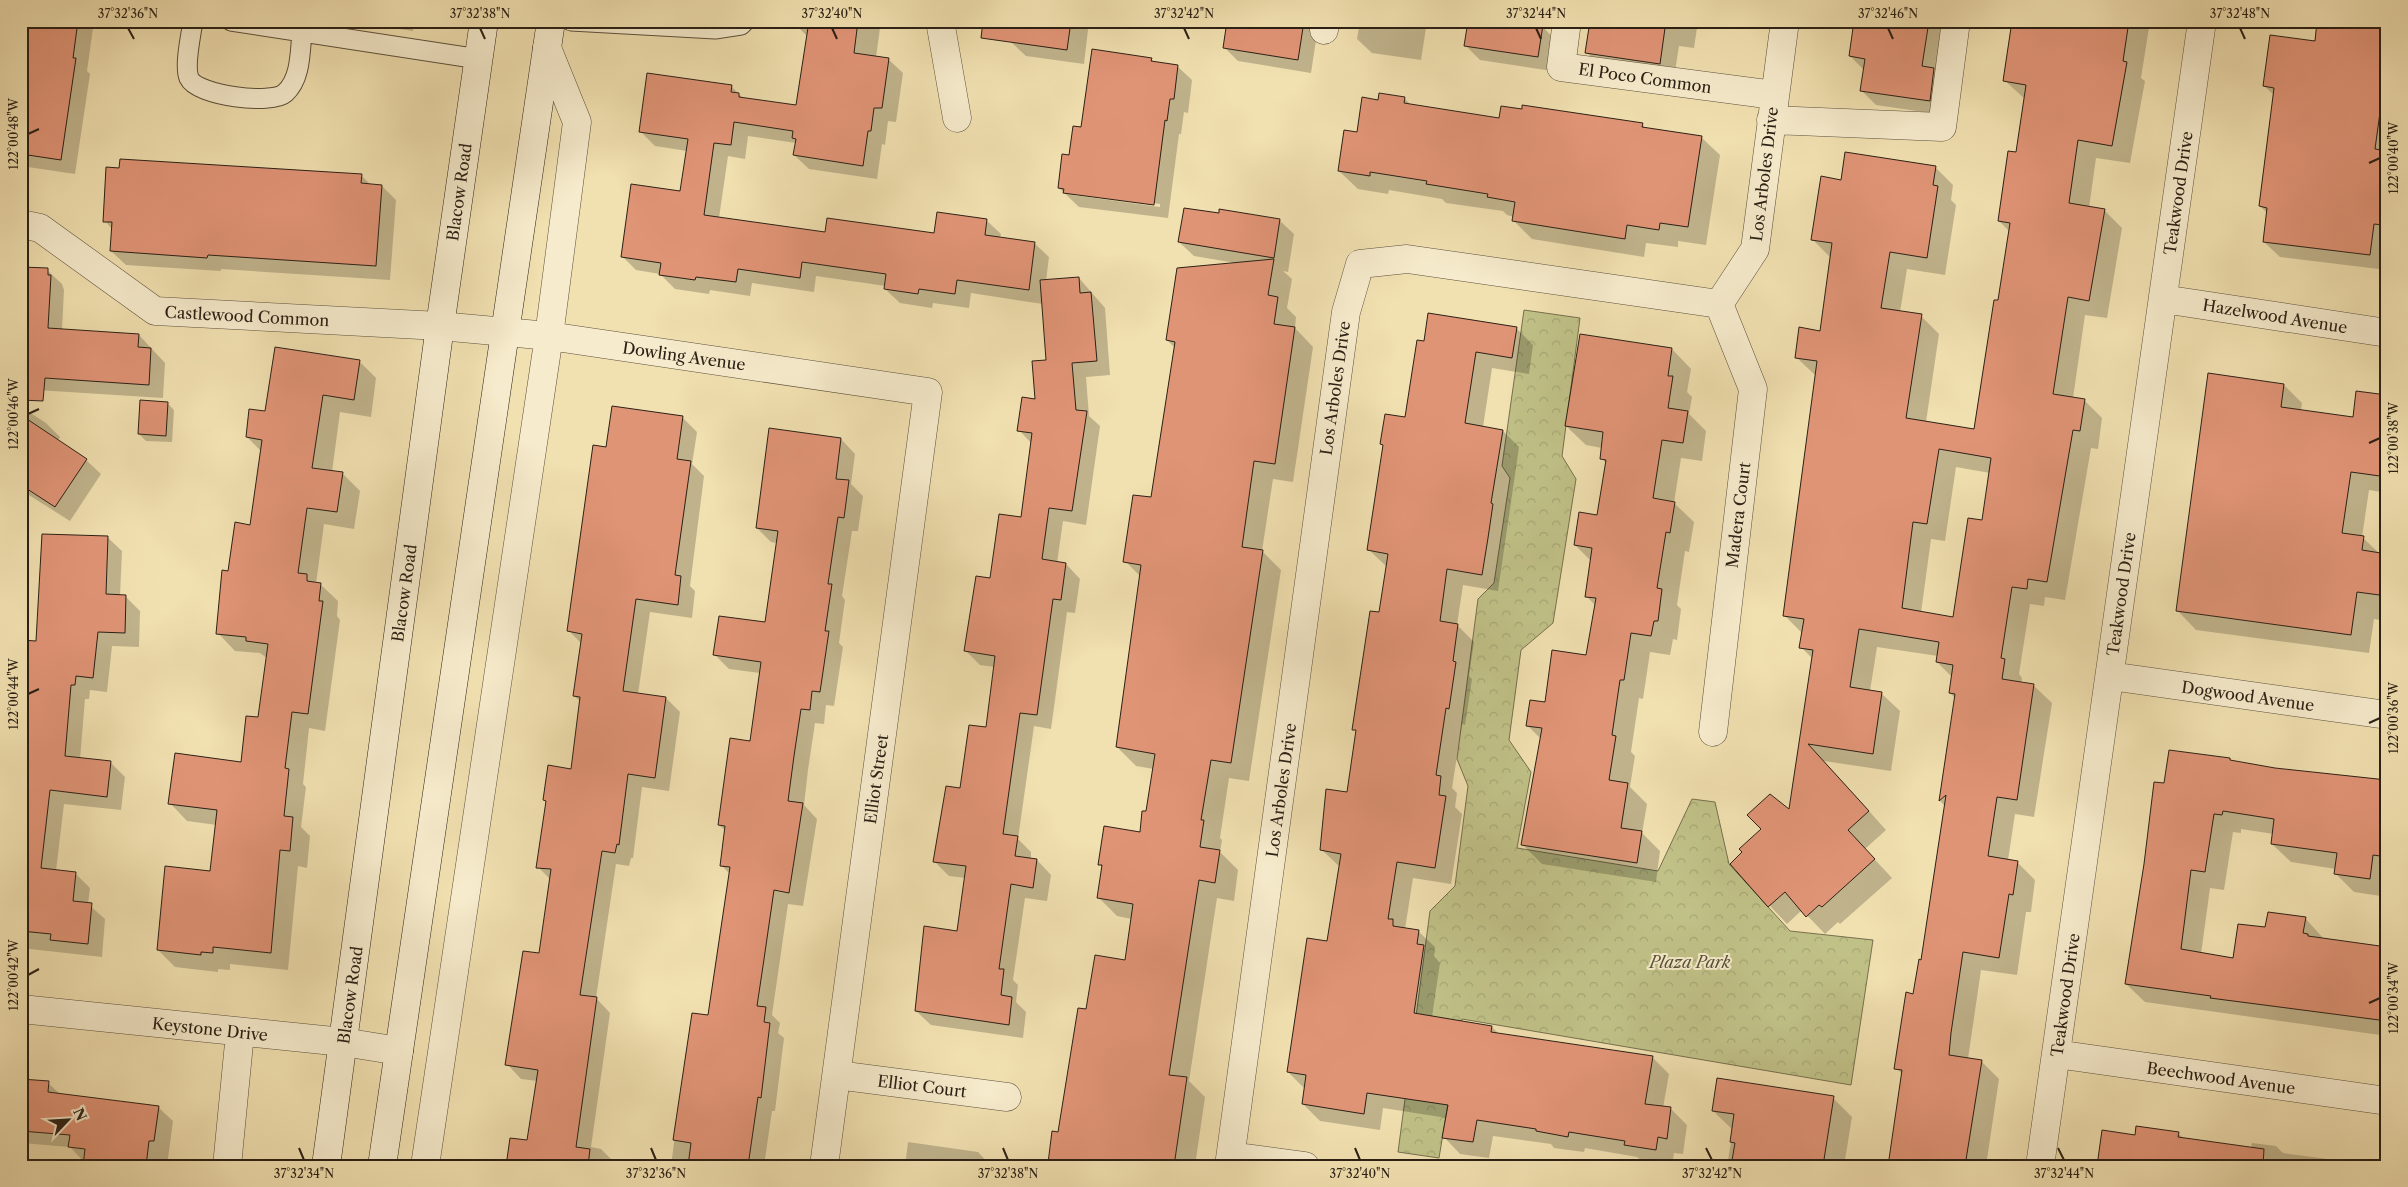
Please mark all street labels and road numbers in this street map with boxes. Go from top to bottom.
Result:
street label: El Poco Common [1577,59,1713,97]
street label: Los Arboles Drive [1746,106,1782,242]
street label: Teakwood Drive [2159,130,2197,256]
street label: Blacow Road [442,142,476,242]
street label: Hazelwood Avenue [2201,295,2349,337]
street label: Castlewood Common [164,302,330,330]
street label: Los Arboles Drive [1316,320,1354,456]
street label: Dowling Avenue [621,337,747,375]
street label: Madera Court [1722,460,1754,569]
street label: Teakwood Drive [2102,531,2140,657]
street label: Blacow Road [387,543,421,643]
street label: Dogwood Avenue [2180,677,2316,715]
street label: Los Arboles Drive [1262,722,1300,858]
street label: Elliot Street [860,732,892,825]
street label: Teakwood Drive [2046,932,2084,1058]
street label: Blacow Road [333,945,367,1045]
street label: Keystone Drive [151,1013,269,1045]
street label: Beechwood Avenue [2145,1058,2297,1098]
street label: Elliot Court [876,1071,968,1101]

